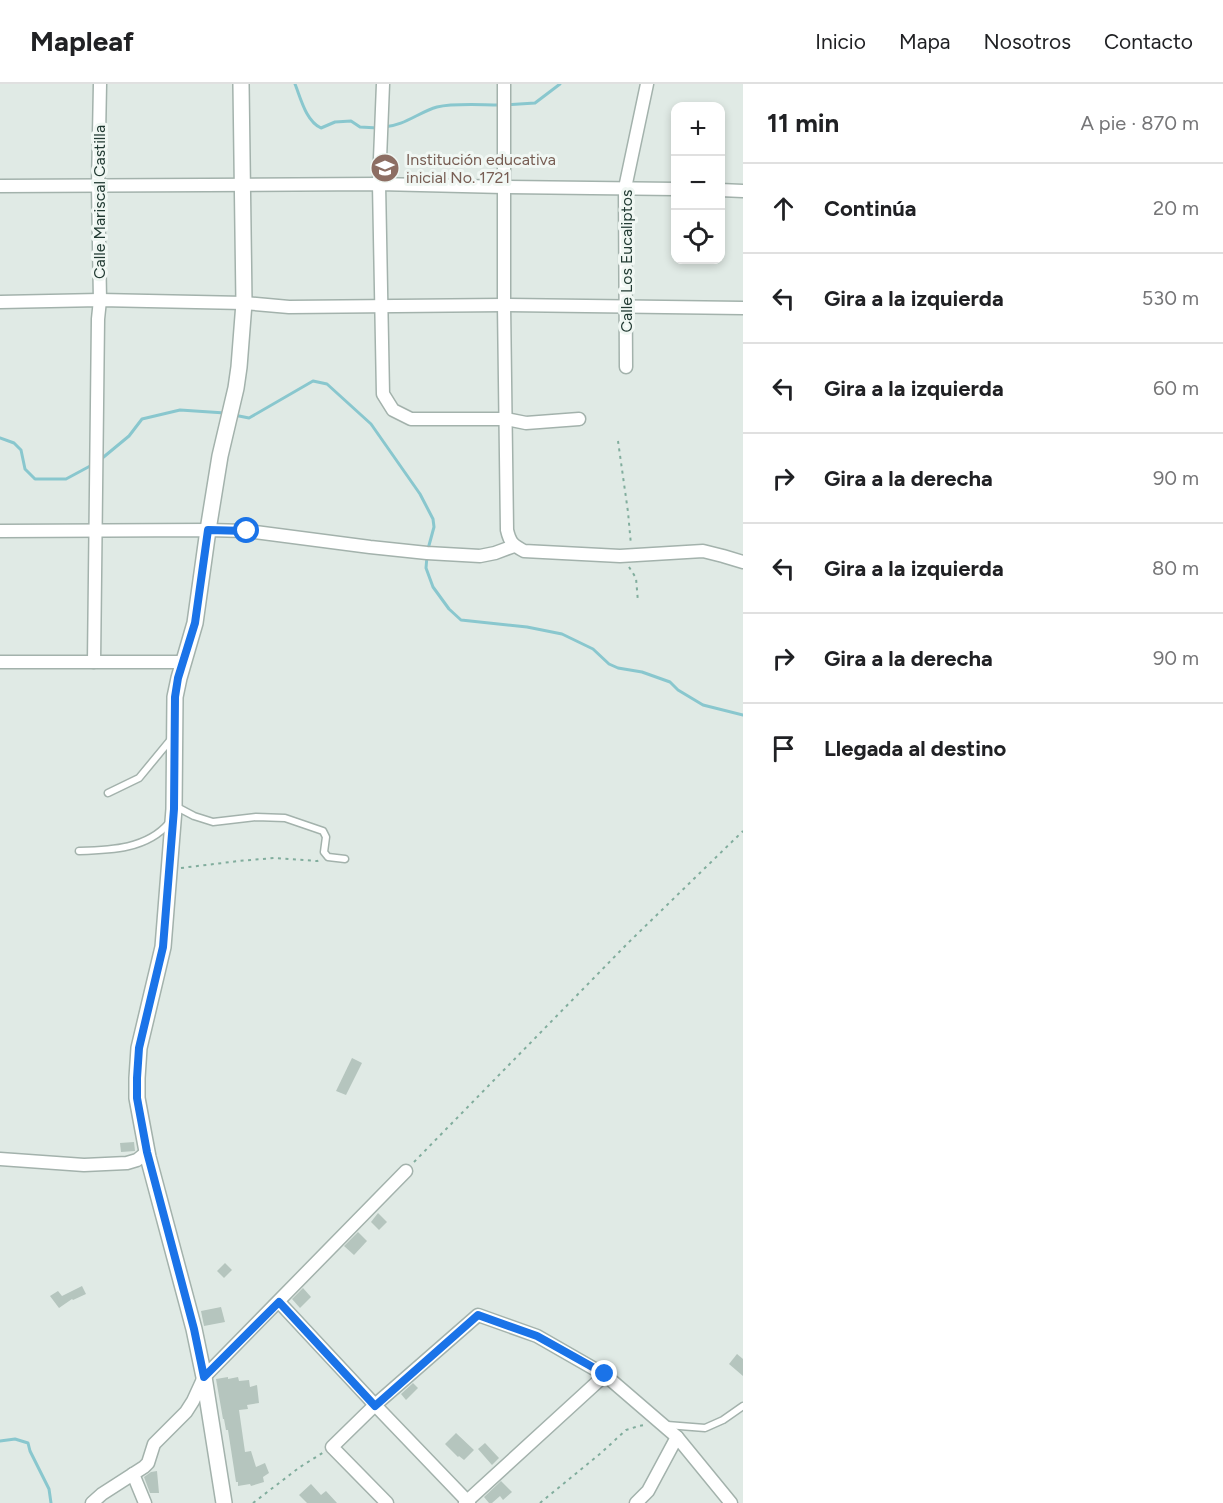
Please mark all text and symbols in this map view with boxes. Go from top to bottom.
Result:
text: Mapleaf [30,24,134,58]
text: Inicio [815,29,866,54]
text: Mapa [899,29,951,54]
text: Nosotros [984,29,1071,54]
text: Contacto [1104,29,1193,54]
map controls [671,102,725,264]
button: + [671,102,725,156]
text: 11 min [767,107,839,139]
text: A pie · 870 m [1080,111,1199,135]
street label: Calle Mariscal Castilla [90,125,109,279]
place label: Institución educativa inicial No. 1721 [406,150,556,187]
school or university icon: Institución educativa inicial No. 1721 [369,152,401,184]
button: − [671,156,725,210]
street label: Calle Los Eucaliptos [617,189,636,333]
icon: ahead [767,192,800,225]
text: Continúa [824,195,917,222]
text: 20 m [1153,196,1199,220]
button: locate [671,210,725,264]
icon: left [767,282,800,315]
text: Gira a la izquierda [824,285,1004,312]
text: 530 m [1142,286,1199,310]
icon: left [767,372,800,405]
text: Gira a la izquierda [824,375,1004,402]
text: 60 m [1153,376,1199,400]
icon: right [767,462,800,495]
text: Gira a la derecha [824,465,993,492]
text: 90 m [1153,466,1199,490]
route start [233,517,259,543]
icon: left [767,552,800,585]
text: Gira a la izquierda [824,555,1004,582]
text: 80 m [1152,556,1199,580]
icon: right [767,642,800,675]
text: Gira a la derecha [824,645,993,672]
text: 90 m [1153,646,1199,670]
icon: arrive [767,732,800,765]
text: Llegada al destino [824,735,1006,762]
route end [591,1360,617,1386]

